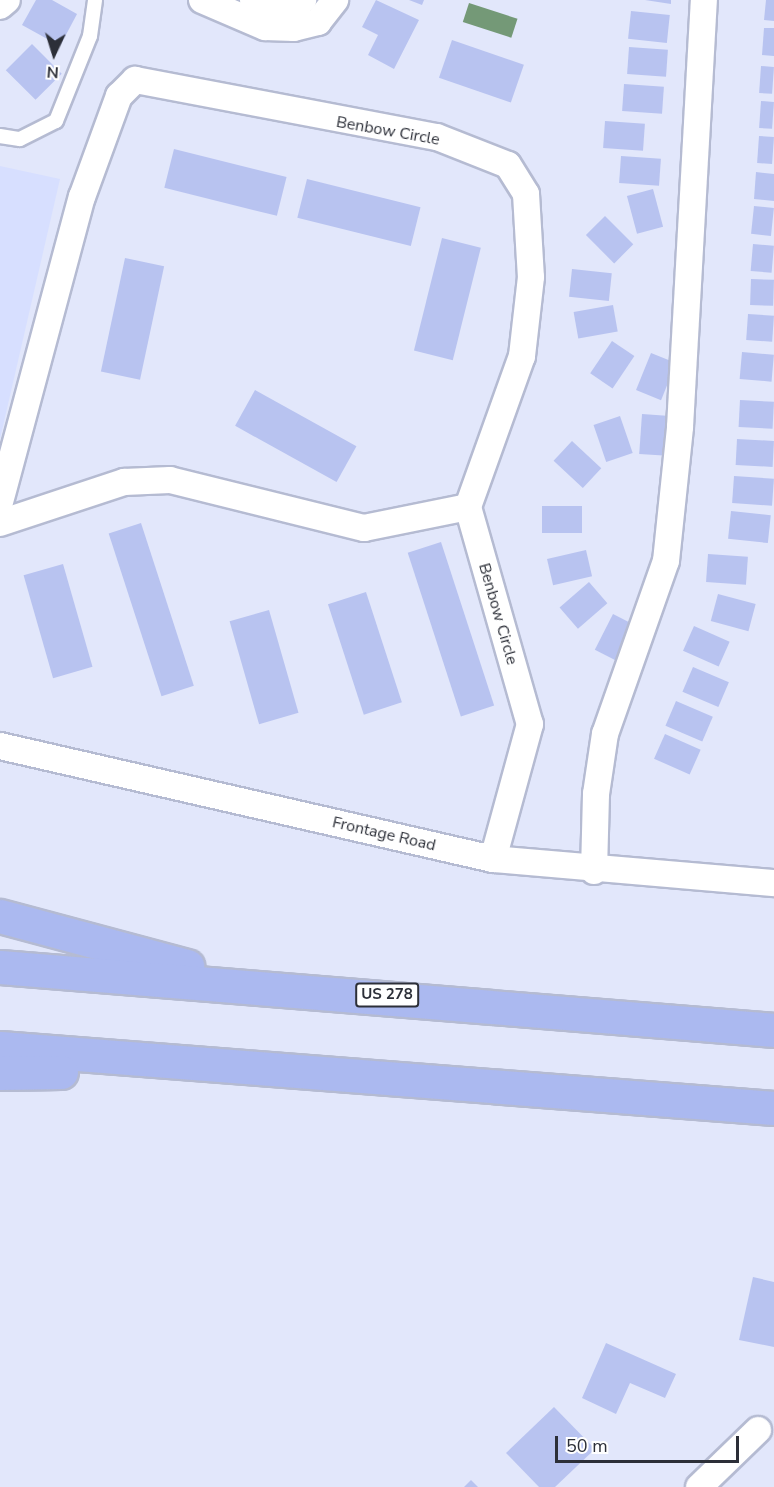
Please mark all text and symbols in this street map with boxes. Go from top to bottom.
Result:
north arrow [24,24,84,84]
text: N [46,61,59,83]
street label: Benbow Circle [335,112,441,150]
street label: Benbow Circle [474,561,522,667]
street label: Frontage Road [330,813,438,855]
road number: US 278 [354,983,420,1007]
scale bar [558,1424,742,1462]
text: 50 m [566,1434,608,1458]

